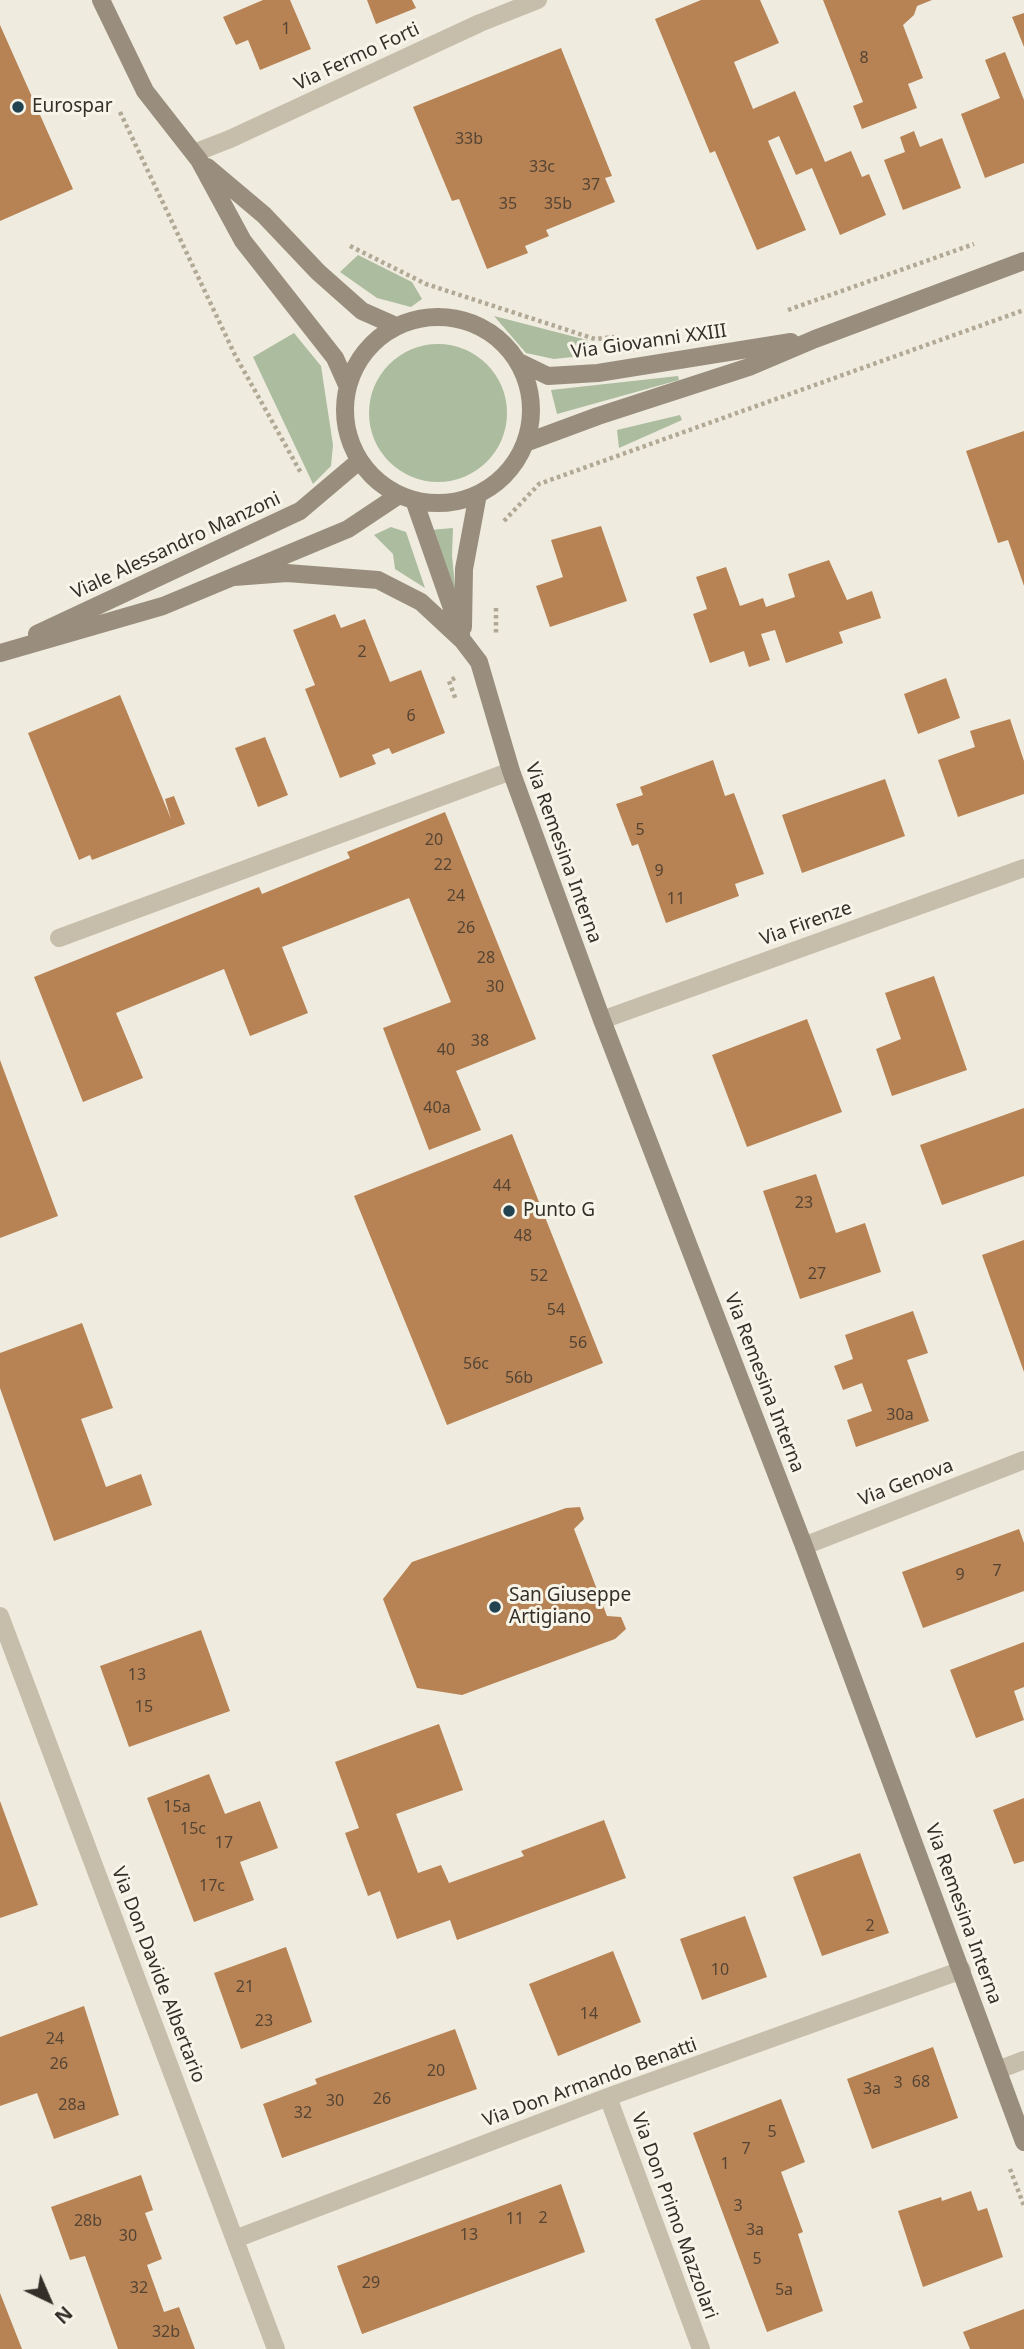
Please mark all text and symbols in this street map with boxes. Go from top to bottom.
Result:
street label: Via Fermo Forti [291,18,423,96]
house number: 1 [281,19,291,39]
house number: 8 [859,48,869,68]
place label: Eurospar [32,96,113,118]
marker: Eurospar [10,99,26,115]
house number: 33b [455,129,483,149]
house number: 33c [529,157,555,177]
house number: 37 [582,175,600,195]
house number: 35 [499,194,517,214]
house number: 35b [544,194,572,214]
street label: Via Giovanni XXIII [570,320,728,364]
street label: Viale Alessandro Manzoni [68,487,284,605]
house number: 2 [357,642,367,662]
house number: 6 [406,706,416,726]
street label: Via Remesina Interna [520,760,606,946]
house number: 5 [635,820,645,840]
house number: 20 [425,830,443,850]
house number: 22 [434,855,452,875]
house number: 9 [654,861,664,881]
house number: 24 [447,886,465,906]
house number: 11 [667,889,685,909]
street label: Via Firenze [757,897,855,951]
house number: 26 [457,918,475,938]
house number: 28 [477,948,495,968]
house number: 30 [486,977,504,997]
house number: 38 [471,1031,489,1051]
house number: 40 [437,1040,455,1060]
house number: 40a [423,1098,451,1118]
house number: 44 [493,1176,511,1196]
house number: 23 [795,1193,813,1213]
place label: Punto G [523,1200,595,1222]
marker: Punto G [501,1203,517,1219]
house number: 48 [514,1226,532,1246]
house number: 27 [808,1264,826,1284]
house number: 52 [530,1266,548,1286]
street label: Via Remesina Interna [719,1290,809,1476]
house number: 54 [547,1300,565,1320]
house number: 56 [569,1333,587,1353]
house number: 56c [463,1354,489,1374]
house number: 56b [505,1368,533,1388]
house number: 30a [886,1405,914,1425]
street label: Via Genova [855,1455,957,1511]
house number: 7 [992,1561,1002,1581]
house number: 9 [955,1565,965,1585]
place label: San Giuseppe Artigiano [509,1585,631,1629]
marker: San Giuseppe Artigiano [487,1599,503,1615]
house number: 13 [128,1665,146,1685]
house number: 15 [135,1697,153,1717]
house number: 15a [163,1797,191,1817]
house number: 15c [180,1819,206,1839]
street label: Via Remesina Interna [920,1821,1006,2007]
house number: 17 [215,1833,233,1853]
street label: Via Don Davide Albertario [106,1864,210,2086]
house number: 17c [199,1876,225,1896]
house number: 2 [865,1916,875,1936]
house number: 10 [711,1960,729,1980]
house number: 21 [236,1977,254,1997]
house number: 14 [580,2004,598,2024]
house number: 23 [255,2011,273,2031]
house number: 24 [46,2029,64,2049]
street label: Via Don Armando Benatti [480,2034,700,2132]
house number: 26 [50,2054,68,2074]
house number: 20 [427,2061,445,2081]
house number: 68 [912,2072,930,2092]
house number: 3 [893,2073,903,2093]
house number: 3a [863,2079,881,2099]
house number: 26 [373,2089,391,2109]
house number: 30 [326,2091,344,2111]
house number: 28a [58,2095,86,2115]
house number: 32 [294,2103,312,2123]
street label: Via Don Primo Mazzolari [626,2110,722,2322]
house number: 5 [767,2122,777,2142]
house number: 7 [741,2139,751,2159]
house number: 1 [720,2154,730,2174]
house number: 3 [733,2196,743,2216]
house number: 2 [538,2208,548,2228]
house number: 11 [506,2209,524,2229]
house number: 28b [74,2211,102,2231]
house number: 3a [746,2220,764,2240]
house number: 13 [460,2225,478,2245]
house number: 30 [119,2226,137,2246]
house number: 5 [752,2249,762,2269]
north arrow [14,2265,84,2335]
house number: 29 [362,2273,380,2293]
house number: 32 [130,2278,148,2298]
house number: 5a [775,2280,793,2300]
text: N [49,2300,78,2330]
house number: 32b [152,2322,180,2342]

